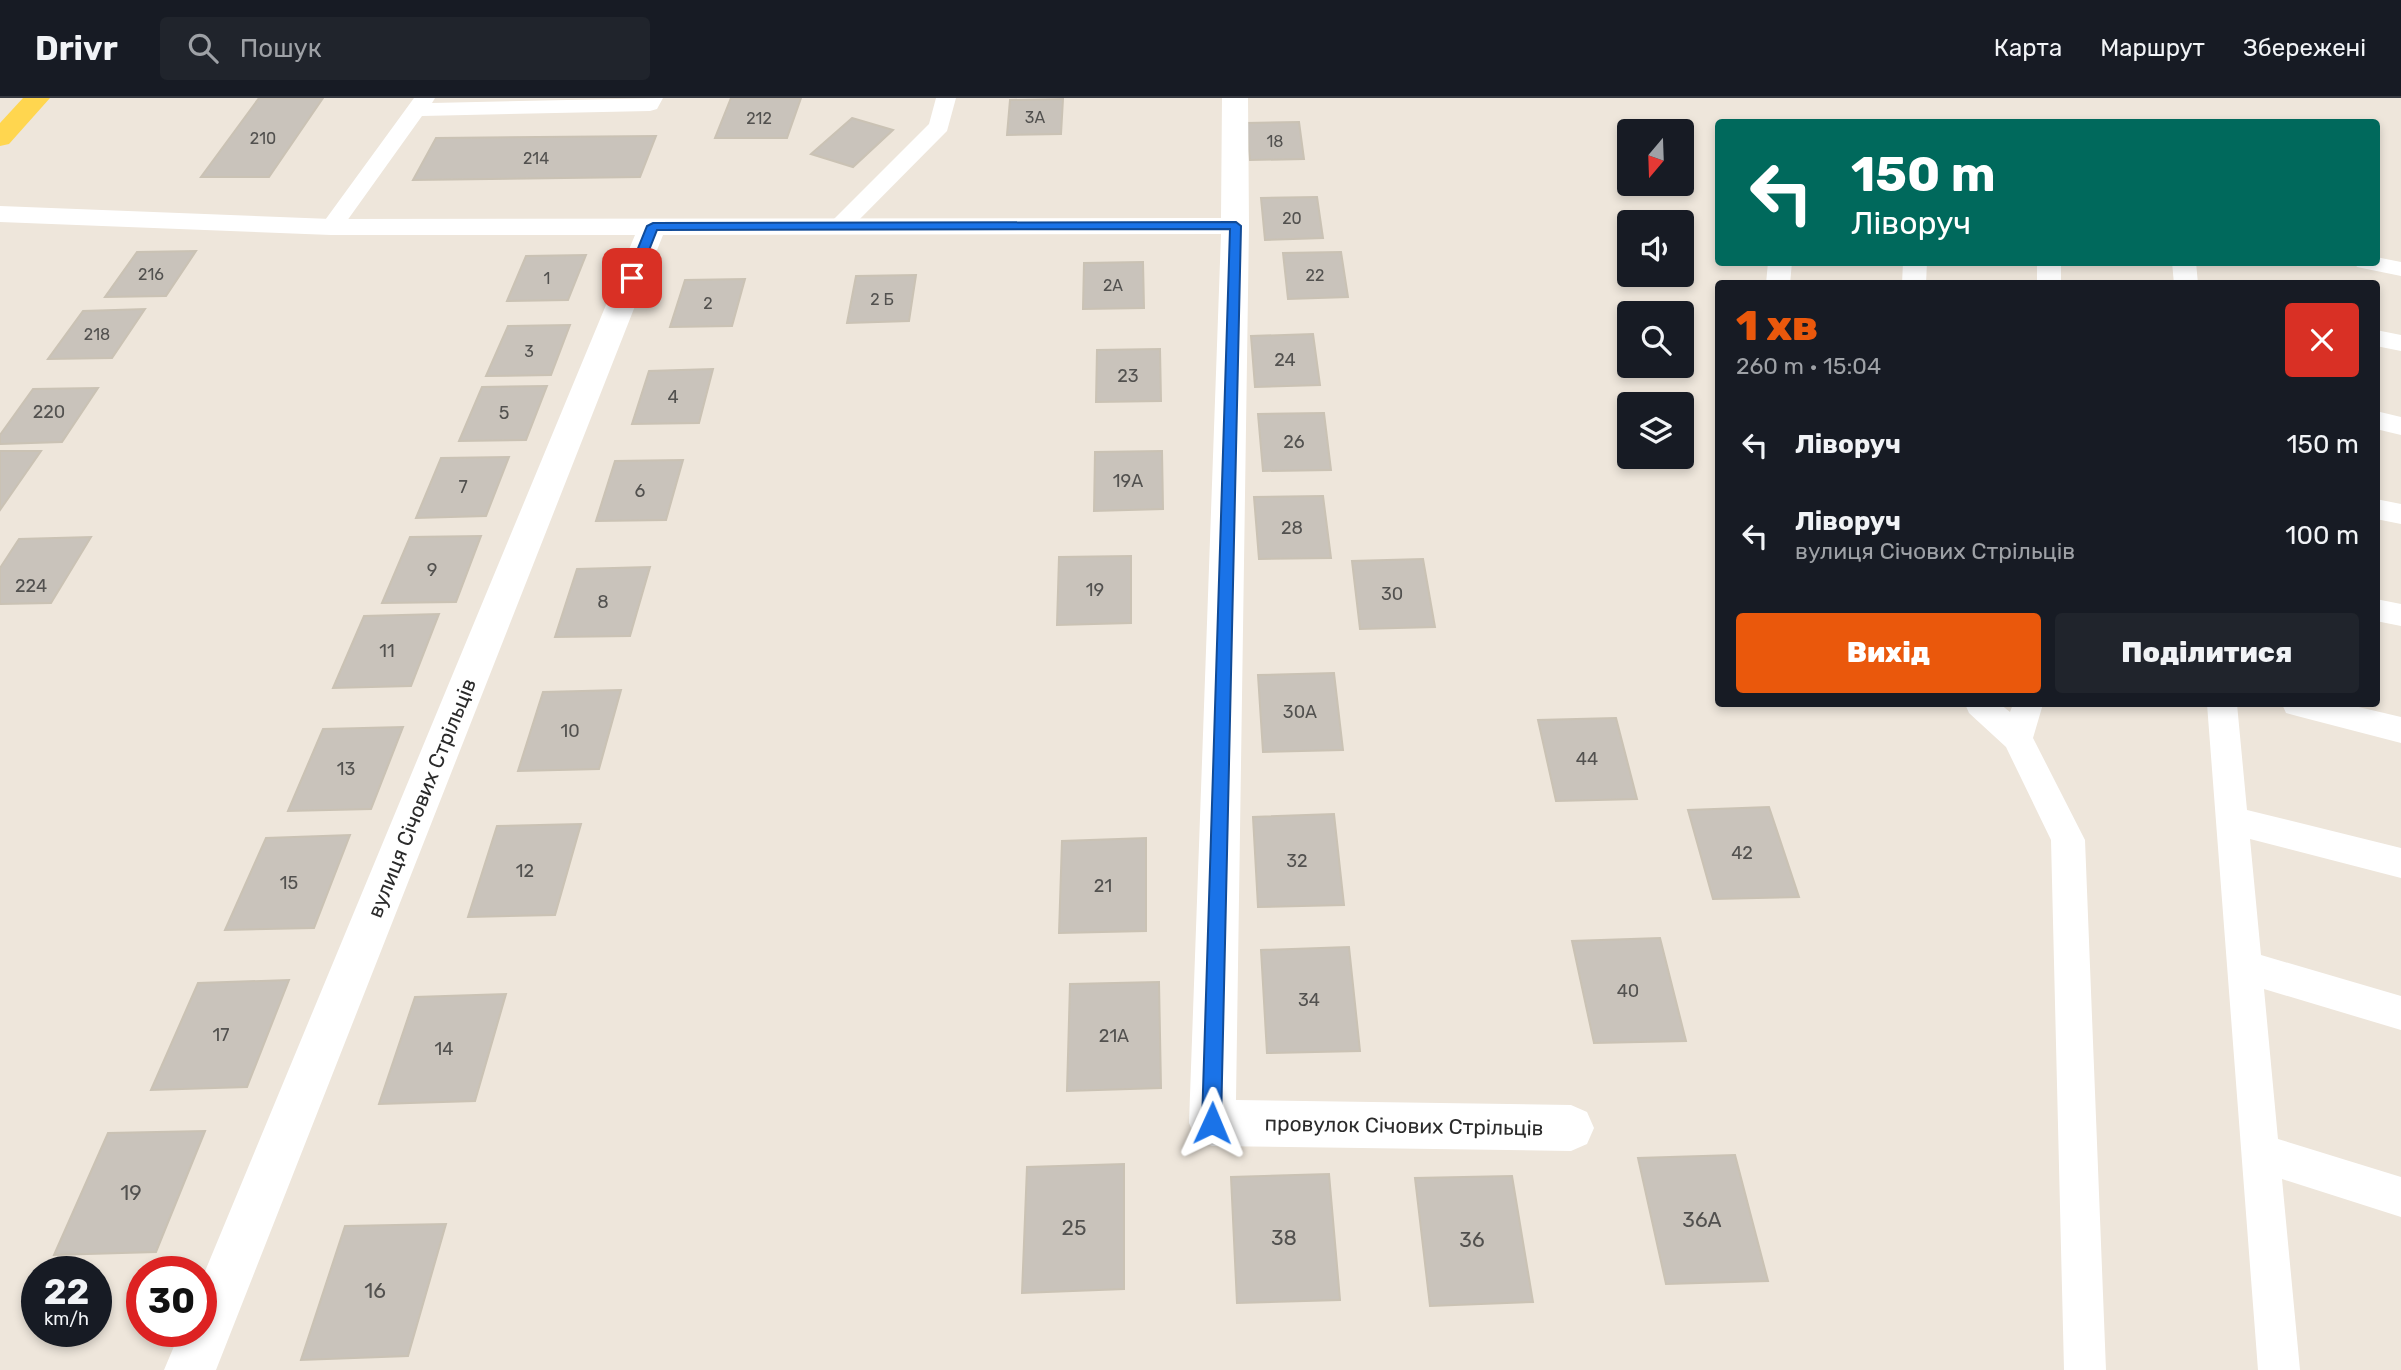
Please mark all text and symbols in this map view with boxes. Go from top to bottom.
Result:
search box [160,17,650,80]
text: Drivr [35,29,118,68]
icon: search [184,29,222,67]
text: Пошук [240,33,322,64]
text: Карта [1994,34,2062,62]
text: Маршрут [2100,34,2205,62]
text: Збережені [2243,34,2366,62]
house number: 3А [1025,108,1045,127]
house number: 212 [746,109,772,128]
north arrow [1617,119,1694,196]
map controls [1617,119,1694,469]
house number: 210 [250,129,276,148]
house number: 18 [1266,132,1284,151]
text: 150 m [1851,145,1996,203]
icon: left [1736,147,1827,238]
house number: 214 [523,149,549,168]
text: Ліворуч [1851,204,1971,242]
house number: 20 [1282,209,1302,228]
button: sound [1617,210,1694,287]
pin [602,248,662,308]
icon: arrive [613,259,651,297]
house number: 216 [138,265,164,284]
house number: 22 [1306,266,1324,285]
house number: 1 [544,269,550,288]
house number: 2А [1103,276,1123,295]
house number: 2 Б [870,290,894,309]
house number: 2 [703,294,713,313]
button: search [1617,301,1694,378]
text: 1 хв [1736,301,1818,351]
button: close [2285,303,2359,377]
house number: 218 [84,325,110,344]
house number: 3 [524,342,534,361]
house number: 24 [1274,349,1296,371]
text: 260 m · 15:04 [1736,352,1881,380]
house number: 23 [1117,365,1139,387]
house number: 4 [667,386,679,408]
button: layers [1617,392,1694,469]
house number: 220 [33,401,65,423]
house number: 5 [499,402,509,424]
icon: left [1736,426,1774,464]
text: Ліворуч [1795,429,1901,460]
text: 150 m [2286,429,2359,460]
house number: 26 [1283,431,1305,453]
house number: 19А [1113,470,1143,492]
house number: 7 [458,476,468,498]
house number: 6 [635,480,646,502]
text: Ліворуч [1795,506,1901,537]
house number: 28 [1281,517,1303,539]
icon: left [1736,517,1774,555]
text: 100 m [2285,520,2359,551]
text: вулиця Січових Стрільців [1795,537,2075,565]
house number: 9 [427,559,437,581]
house number: 224 [15,575,47,597]
house number: 19 [1086,579,1104,601]
house number: 30 [1381,583,1403,605]
house number: 8 [597,591,609,613]
button: Вихід [1736,613,2041,693]
button: Поділитися [2055,613,2359,693]
house number: 11 [379,640,395,662]
street label: вулиця Січових Стрільців [362,675,481,921]
house number: 30А [1283,701,1317,723]
house number: 10 [560,720,580,742]
house number: 44 [1576,748,1598,770]
house number: 13 [337,758,355,780]
house number: 42 [1731,842,1753,864]
house number: 32 [1286,850,1308,872]
house number: 12 [516,860,534,882]
house number: 15 [280,872,298,894]
house number: 21 [1094,875,1112,897]
house number: 40 [1617,980,1639,1002]
house number: 34 [1298,989,1320,1011]
house number: 17 [213,1024,229,1046]
house number: 21А [1099,1025,1129,1047]
house number: 14 [435,1038,453,1060]
position arrow [1175,1086,1249,1160]
street label: провулок Січових Стрільців [1264,1111,1544,1140]
house number: 19 [120,1180,142,1205]
house number: 36А [1682,1207,1722,1232]
house number: 25 [1062,1215,1086,1240]
house number: 38 [1271,1225,1297,1250]
house number: 36 [1459,1227,1485,1252]
speed limit sign: 30 [126,1256,217,1347]
text: 22 [44,1271,89,1313]
house number: 16 [364,1278,386,1303]
text: km/h [44,1308,89,1330]

